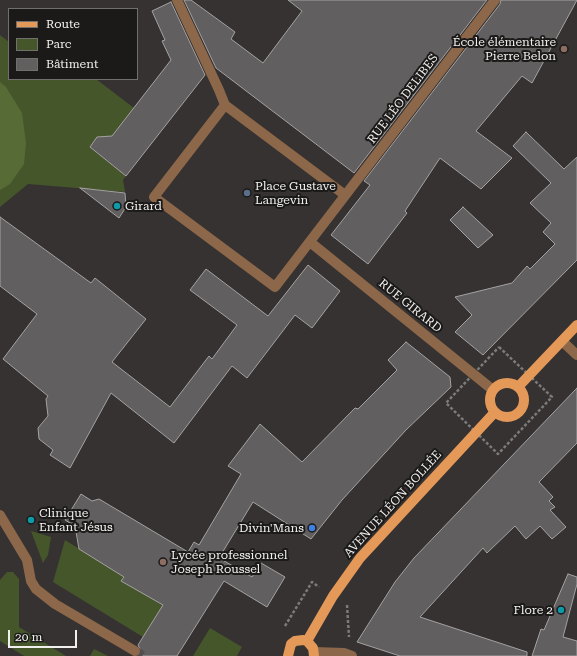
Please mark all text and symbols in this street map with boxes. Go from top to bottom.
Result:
legend [8,8,138,80]
text: Route [46,17,80,31]
place label: École élémentaire Pierre Belon [453,35,556,63]
text: Parc [46,37,71,51]
marker: École élémentaire Pierre Belon [559,44,569,54]
street label: RUE LÉO DELIBES [365,51,441,147]
text: Bâtiment [46,57,98,71]
place label: Place Gustave Langevin [255,179,336,207]
marker: Place Gustave Langevin [242,188,252,198]
place label: Girard [125,199,162,213]
marker: Girard [112,201,122,211]
street label: RUE GIRARD [376,276,444,336]
street label: AVENUE LÉON BOLLÉE [341,448,445,560]
place label: Clinique Enfant Jésus [39,506,113,534]
marker: Clinique Enfant Jésus [26,515,36,525]
place label: Divin'Mans [239,521,304,535]
marker: Divin'Mans [307,523,317,533]
place label: Lycée professionnel Joseph Roussel [171,548,287,576]
marker: Lycée professionnel Joseph Roussel [158,557,168,567]
place label: Flore 2 [514,603,553,617]
marker: Flore 2 [556,605,566,615]
scale bar [10,622,79,648]
text: 20 m [15,630,42,644]

